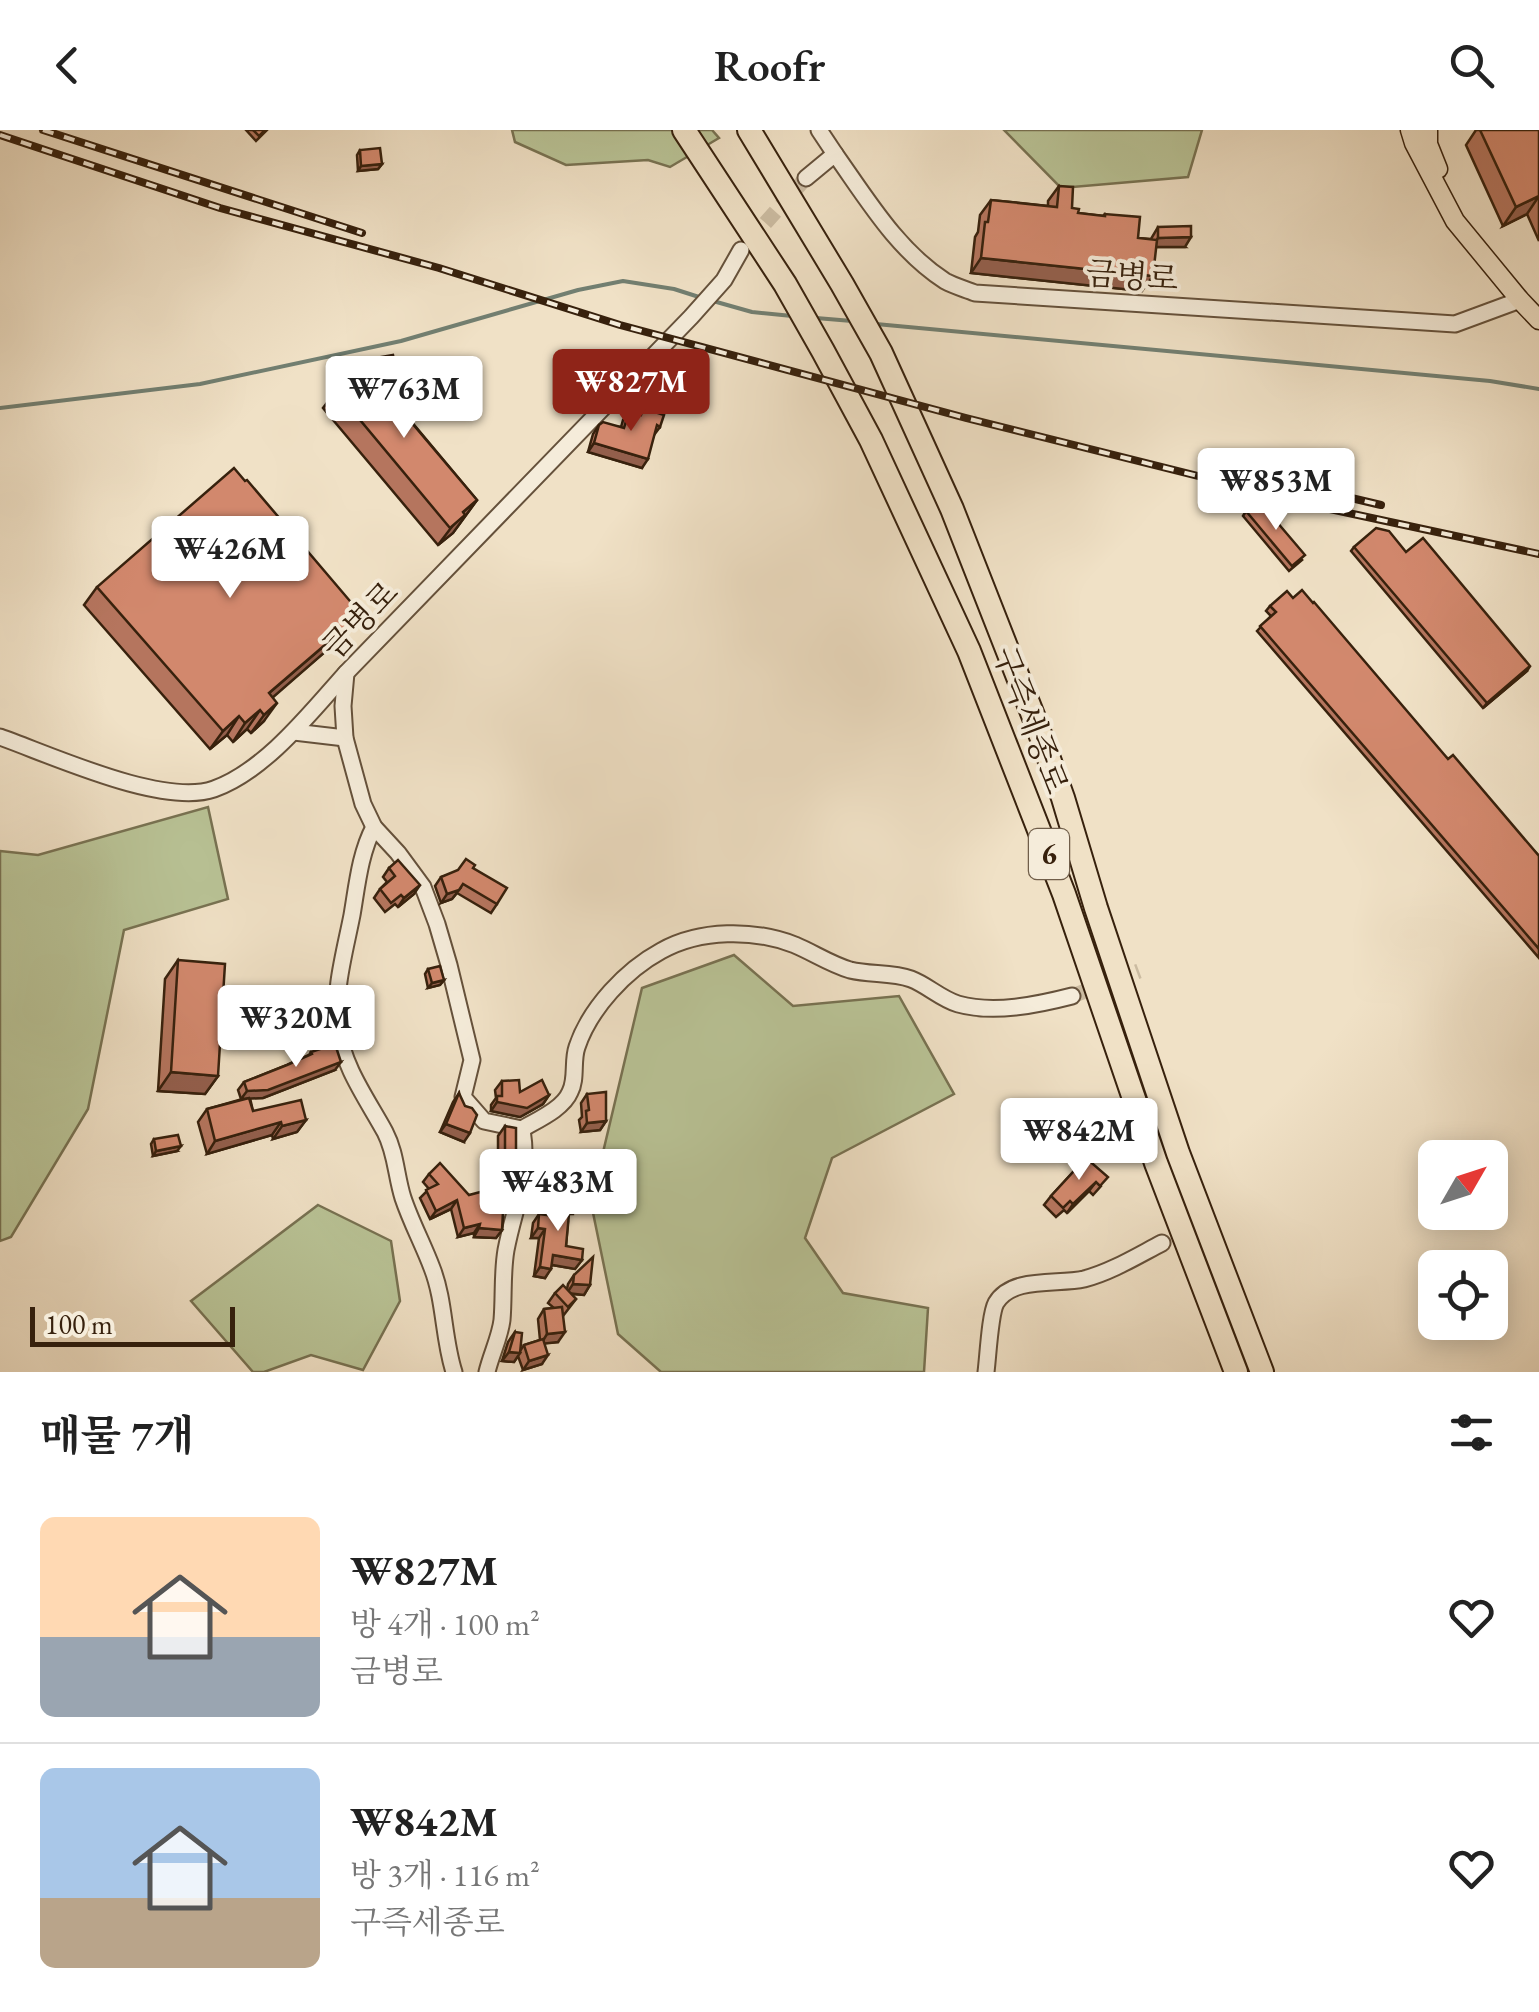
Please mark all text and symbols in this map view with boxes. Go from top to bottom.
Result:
text: Roofr [714,36,825,94]
icon: back [40,38,95,93]
icon: search [1444,38,1499,93]
street label: 금병로 [1084,252,1180,300]
pin: ₩827M [561,349,701,434]
pin: ₩763M [334,356,474,441]
text: ₩827M [575,360,687,402]
text: ₩763M [348,367,460,409]
pin: ₩853M [1206,448,1346,533]
text: ₩853M [1220,459,1332,501]
pin: ₩426M [160,516,300,601]
text: ₩426M [174,527,286,569]
street label: 금병로 [313,572,407,668]
street label: 구즉세종로 [984,640,1078,800]
road number: 6 [1029,829,1069,879]
pin: ₩320M [226,985,366,1070]
text: ₩320M [240,996,352,1038]
pin: ₩842M [1009,1098,1149,1183]
text: ₩842M [1023,1109,1135,1151]
north arrow [1418,1140,1508,1230]
map controls [1418,1140,1508,1340]
pin: ₩483M [488,1149,628,1234]
text: ₩483M [502,1160,614,1202]
button: locate [1418,1250,1508,1340]
scale bar [30,1302,235,1346]
text: 100 m [45,1306,113,1342]
icon: filters [1444,1405,1499,1460]
text: 매물 7개 [40,1408,194,1463]
text: ₩827M [350,1543,498,1598]
icon: home [120,1557,240,1677]
icon: heart [1444,1590,1499,1645]
text: 방 4개 · 100 m² [350,1603,540,1645]
text: 금병로 [350,1650,443,1692]
text: ₩842M [350,1794,498,1849]
icon: home [120,1808,240,1928]
icon: heart [1444,1841,1499,1896]
text: 방 3개 · 116 m² [350,1854,540,1896]
text: 구즉세종로 [350,1901,505,1943]

